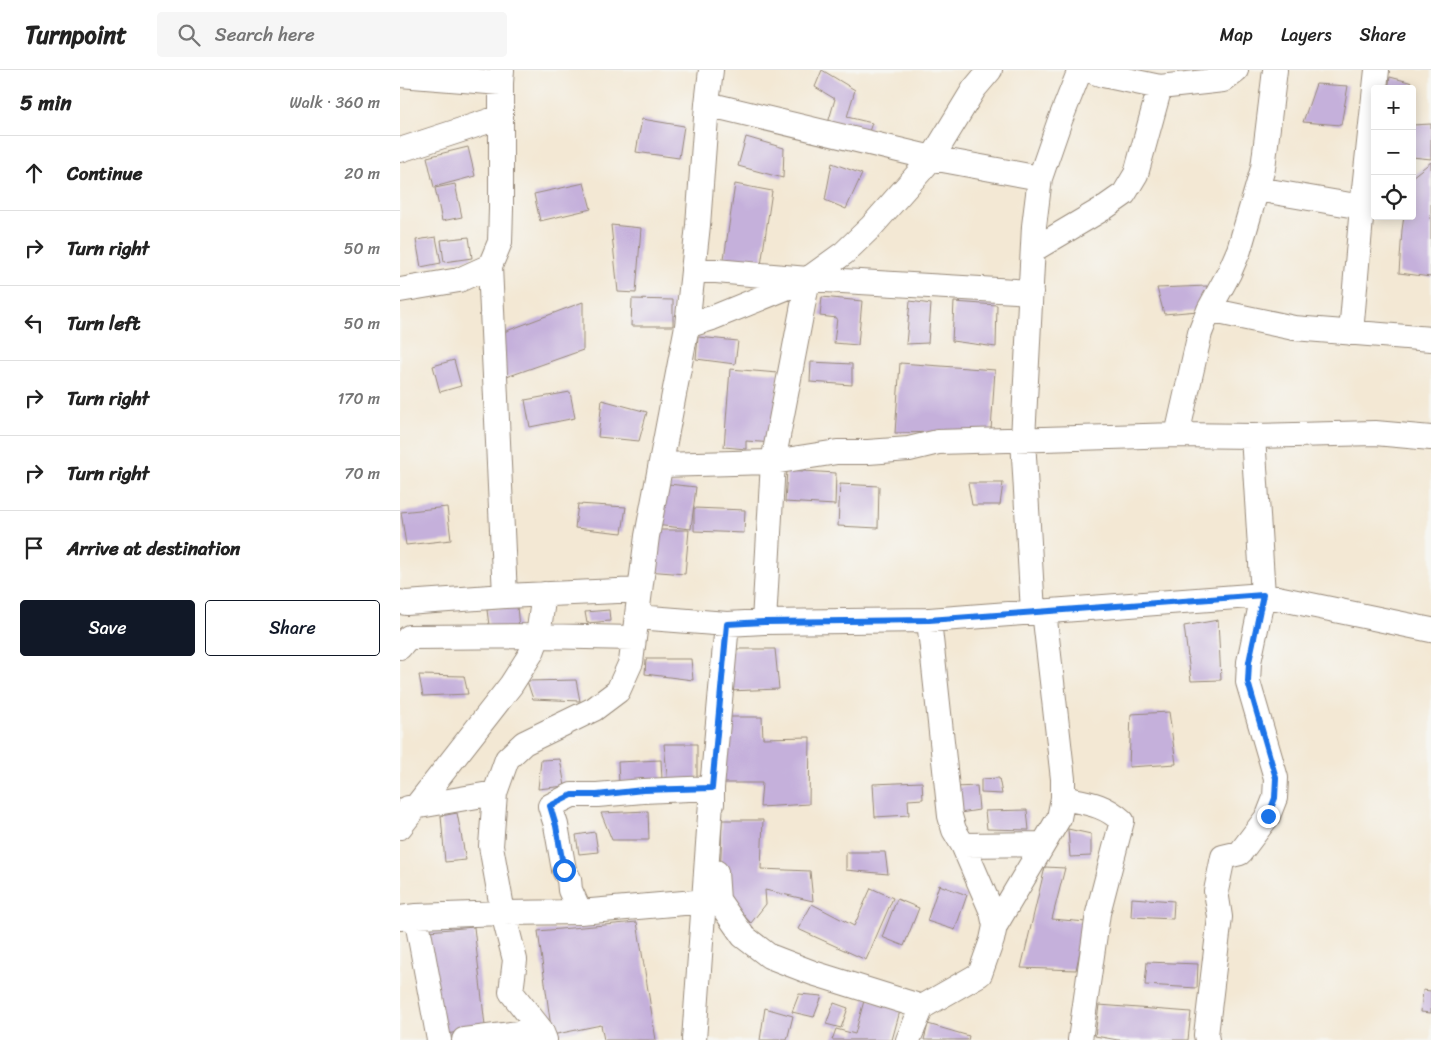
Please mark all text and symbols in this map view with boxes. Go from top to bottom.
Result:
search box [157,12,507,57]
text: Turnpoint [25,14,127,56]
text: Search here [215,18,315,51]
text: Map [1220,19,1253,51]
text: Layers [1281,19,1332,51]
text: Share [1360,19,1406,51]
icon: search [175,21,203,49]
text: 5 min [20,84,72,122]
map controls [1371,85,1416,220]
button: + [1371,85,1416,130]
text: Walk · 360 m [290,88,380,117]
button: − [1371,130,1416,175]
text: Continue [67,157,143,190]
icon: ahead [20,159,48,187]
text: 20 m [344,159,380,188]
button: locate [1371,175,1416,220]
text: Turn right [67,232,149,265]
icon: right [20,234,48,262]
text: 50 m [344,234,380,263]
text: Turn left [67,307,140,340]
icon: left [20,309,48,337]
text: 50 m [344,309,380,338]
text: Turn right [67,382,149,415]
icon: right [20,384,48,412]
text: 170 m [337,384,380,413]
text: Turn right [67,457,149,490]
icon: right [20,459,48,487]
text: 70 m [344,459,380,488]
text: Arrive at destination [67,532,240,565]
icon: arrive [20,534,48,562]
button: Save [20,600,195,656]
button: Share [205,600,380,656]
route end [1257,805,1280,828]
route start [553,859,576,882]

